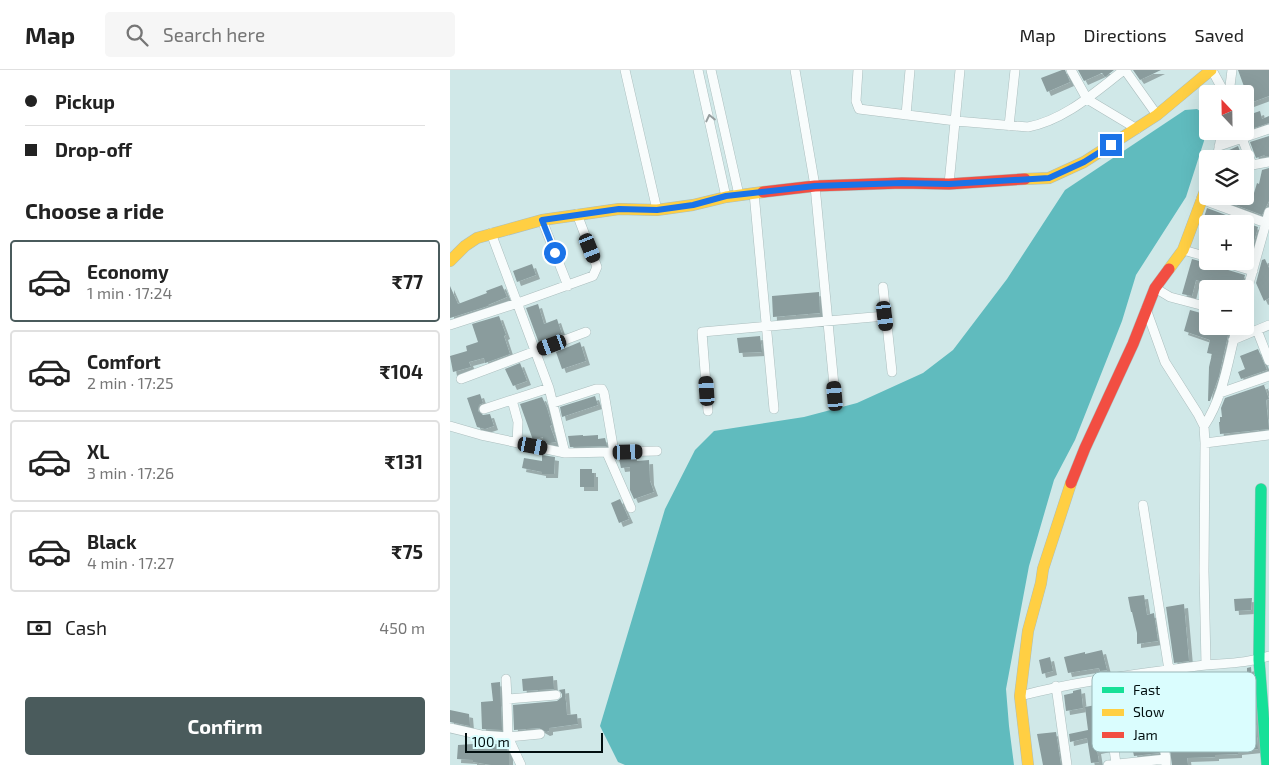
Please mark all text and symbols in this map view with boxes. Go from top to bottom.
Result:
search box [105,12,455,57]
text: Map [25,20,75,49]
icon: search [123,21,151,49]
text: Search here [163,23,265,46]
text: Map [1019,24,1056,46]
text: Directions [1084,24,1167,46]
text: Saved [1195,24,1244,46]
north arrow [1199,85,1254,140]
map controls [1199,85,1254,335]
text: Pickup [55,90,115,113]
one-way arrow [705,113,716,122]
route end [1100,134,1122,156]
text: Drop-off [55,138,132,161]
button: layers [1199,150,1254,205]
text: Choose a ride [25,197,164,223]
button: + [1199,215,1254,270]
car [577,231,602,265]
route start [544,242,566,264]
icon: car [27,259,72,304]
text: Economy [87,260,169,283]
text: ₹77 [392,270,423,293]
button: − [1199,280,1254,335]
text: 1 min · 17:24 [87,283,172,302]
car [875,300,894,332]
car [535,333,568,357]
icon: car [27,349,72,394]
text: Comfort [87,350,161,373]
text: ₹104 [379,360,423,383]
text: 2 min · 17:25 [87,373,174,392]
car [698,376,715,406]
car [826,380,843,412]
car [516,436,549,456]
icon: car [27,439,72,484]
text: XL [87,440,109,463]
car [612,444,643,460]
text: ₹131 [385,450,423,473]
text: 3 min · 17:26 [87,463,174,482]
icon: car [27,529,72,574]
text: Black [87,530,137,553]
text: ₹75 [391,540,423,563]
text: 4 min · 17:27 [87,553,174,572]
icon: cash [25,614,53,642]
text: Cash [65,616,107,639]
text: 450 m [379,618,425,637]
legend [1092,672,1256,752]
text: Fast [1133,681,1160,698]
button: Confirm [25,697,425,755]
text: Slow [1133,703,1165,720]
text: Jam [1133,726,1158,743]
scale bar [465,730,602,753]
text: 100 m [472,733,510,750]

